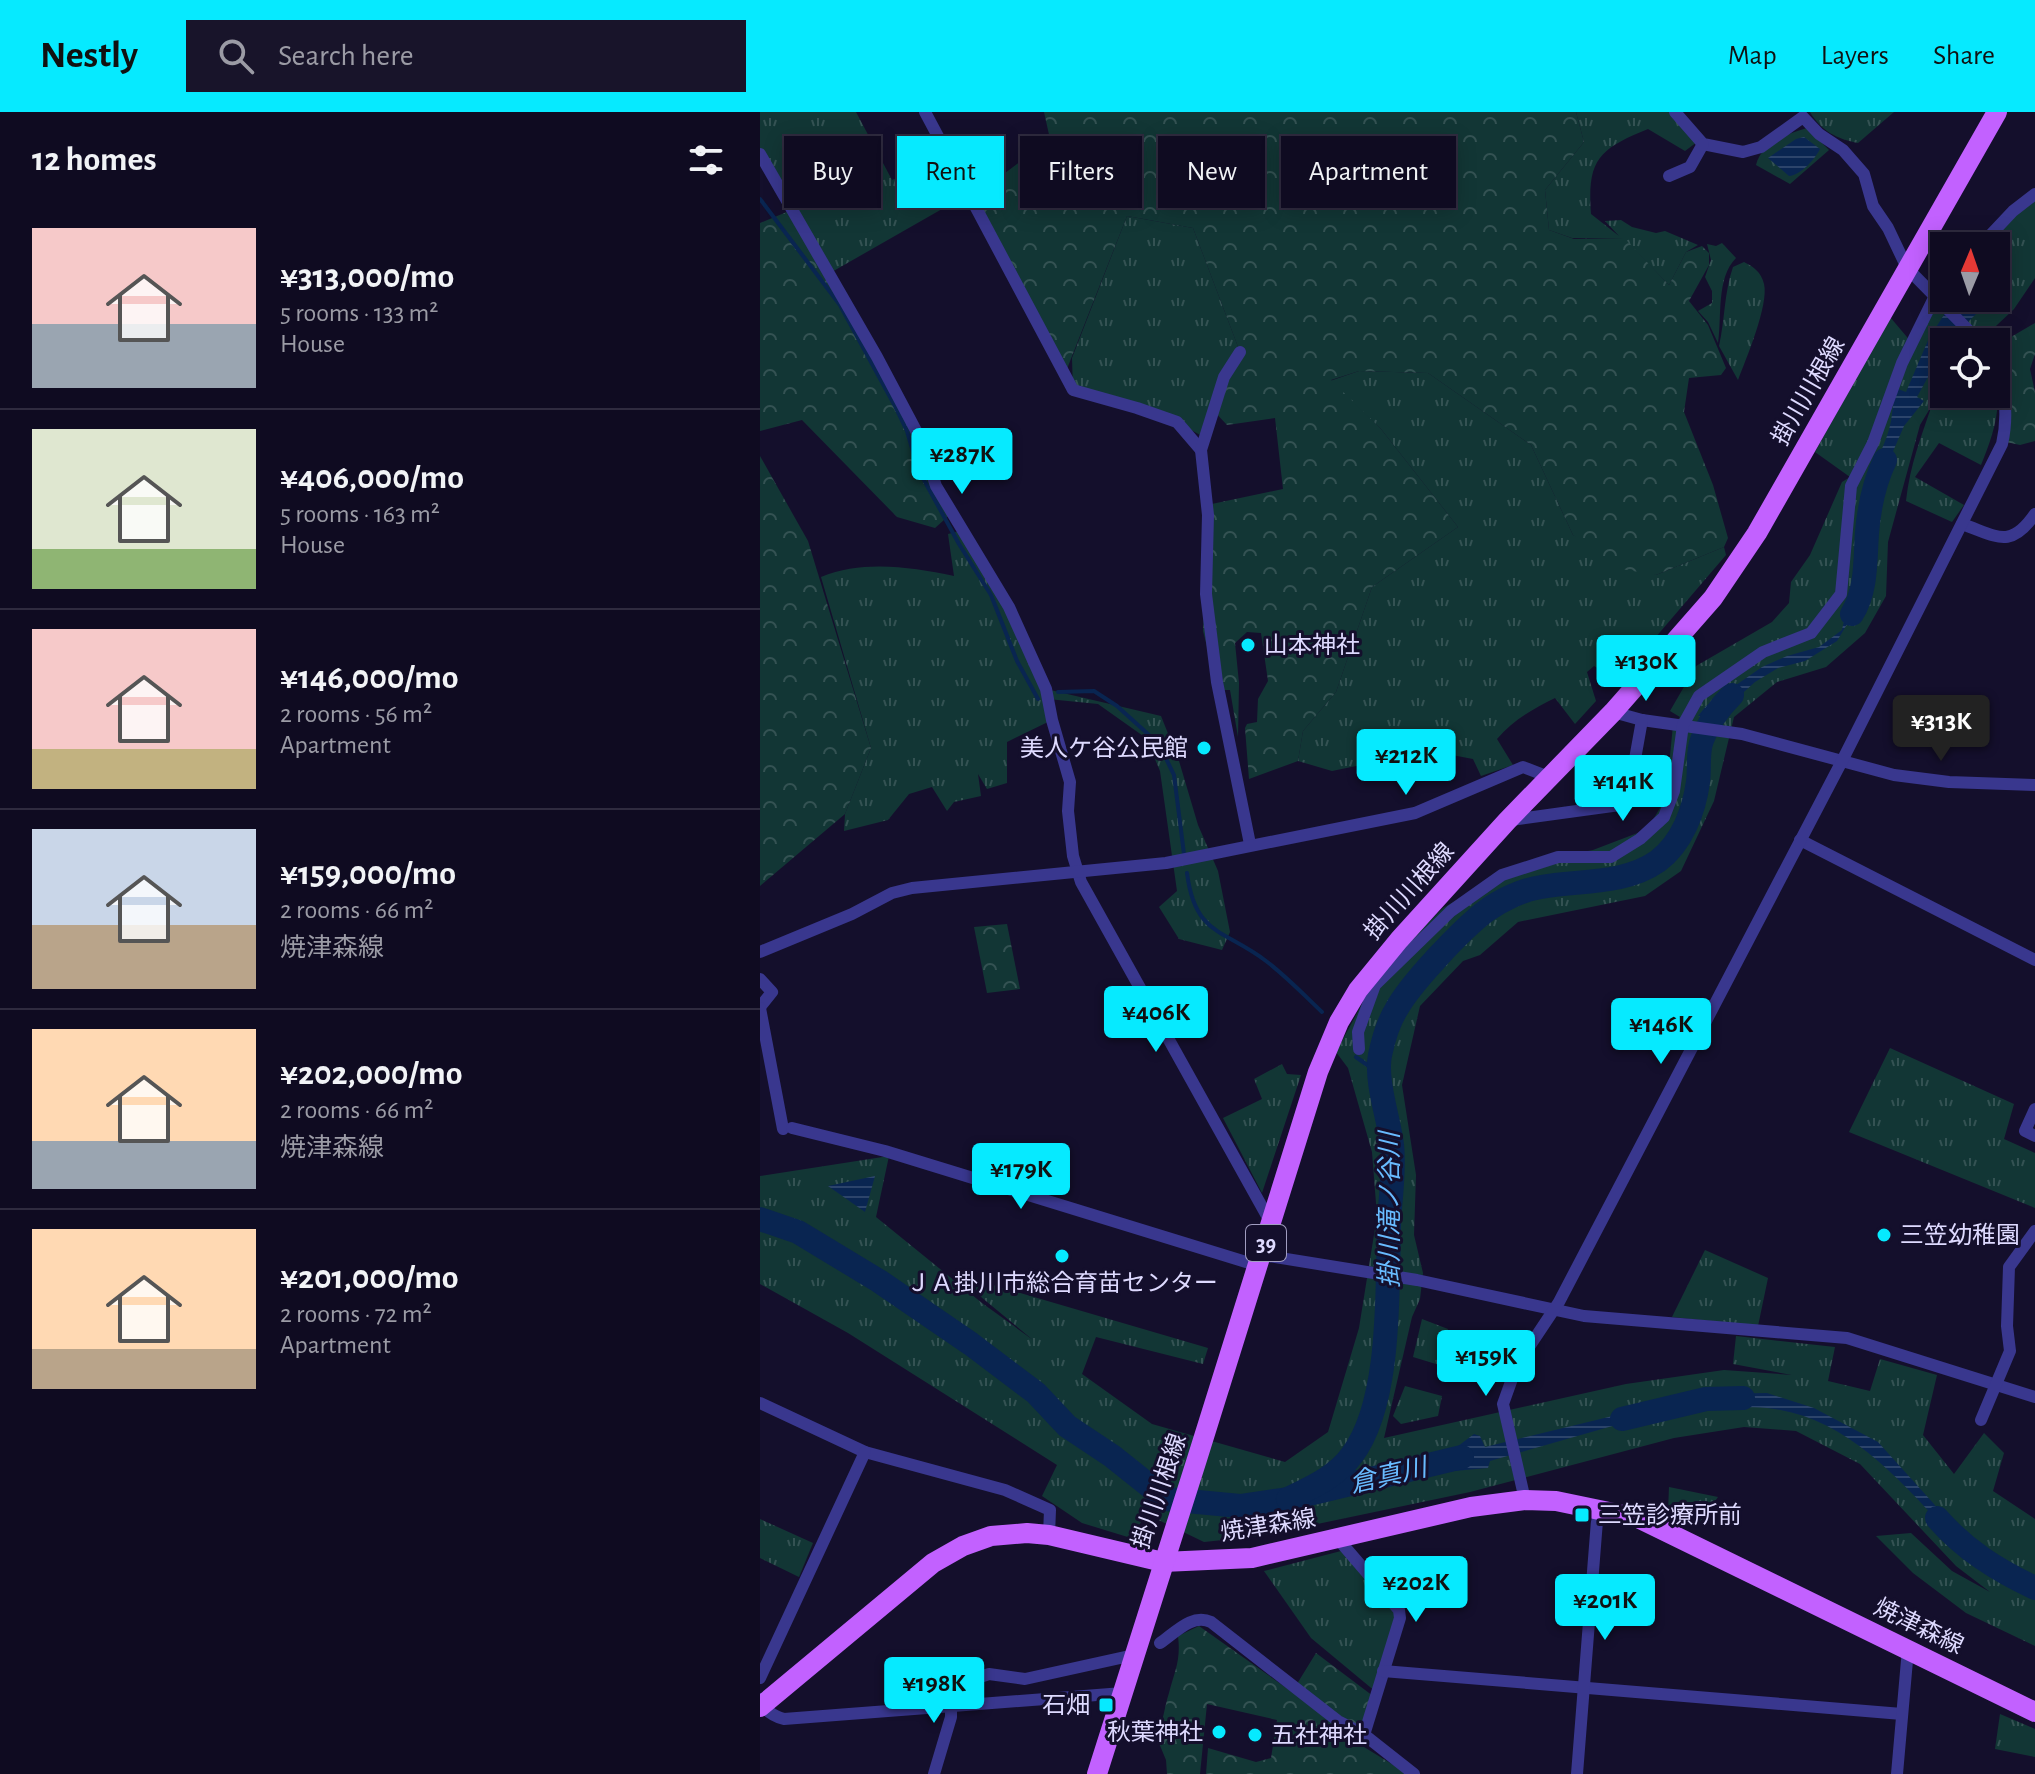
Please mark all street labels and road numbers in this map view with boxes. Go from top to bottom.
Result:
street label: 掛川川根線 [1767,333,1849,449]
street label: 掛川川根線 [1359,838,1459,944]
road number: 39 [1246,1225,1286,1261]
street label: 掛川川根線 [1127,1430,1191,1552]
street label: 焼津森線 [1219,1505,1317,1545]
street label: 焼津森線 [1870,1593,1968,1659]

